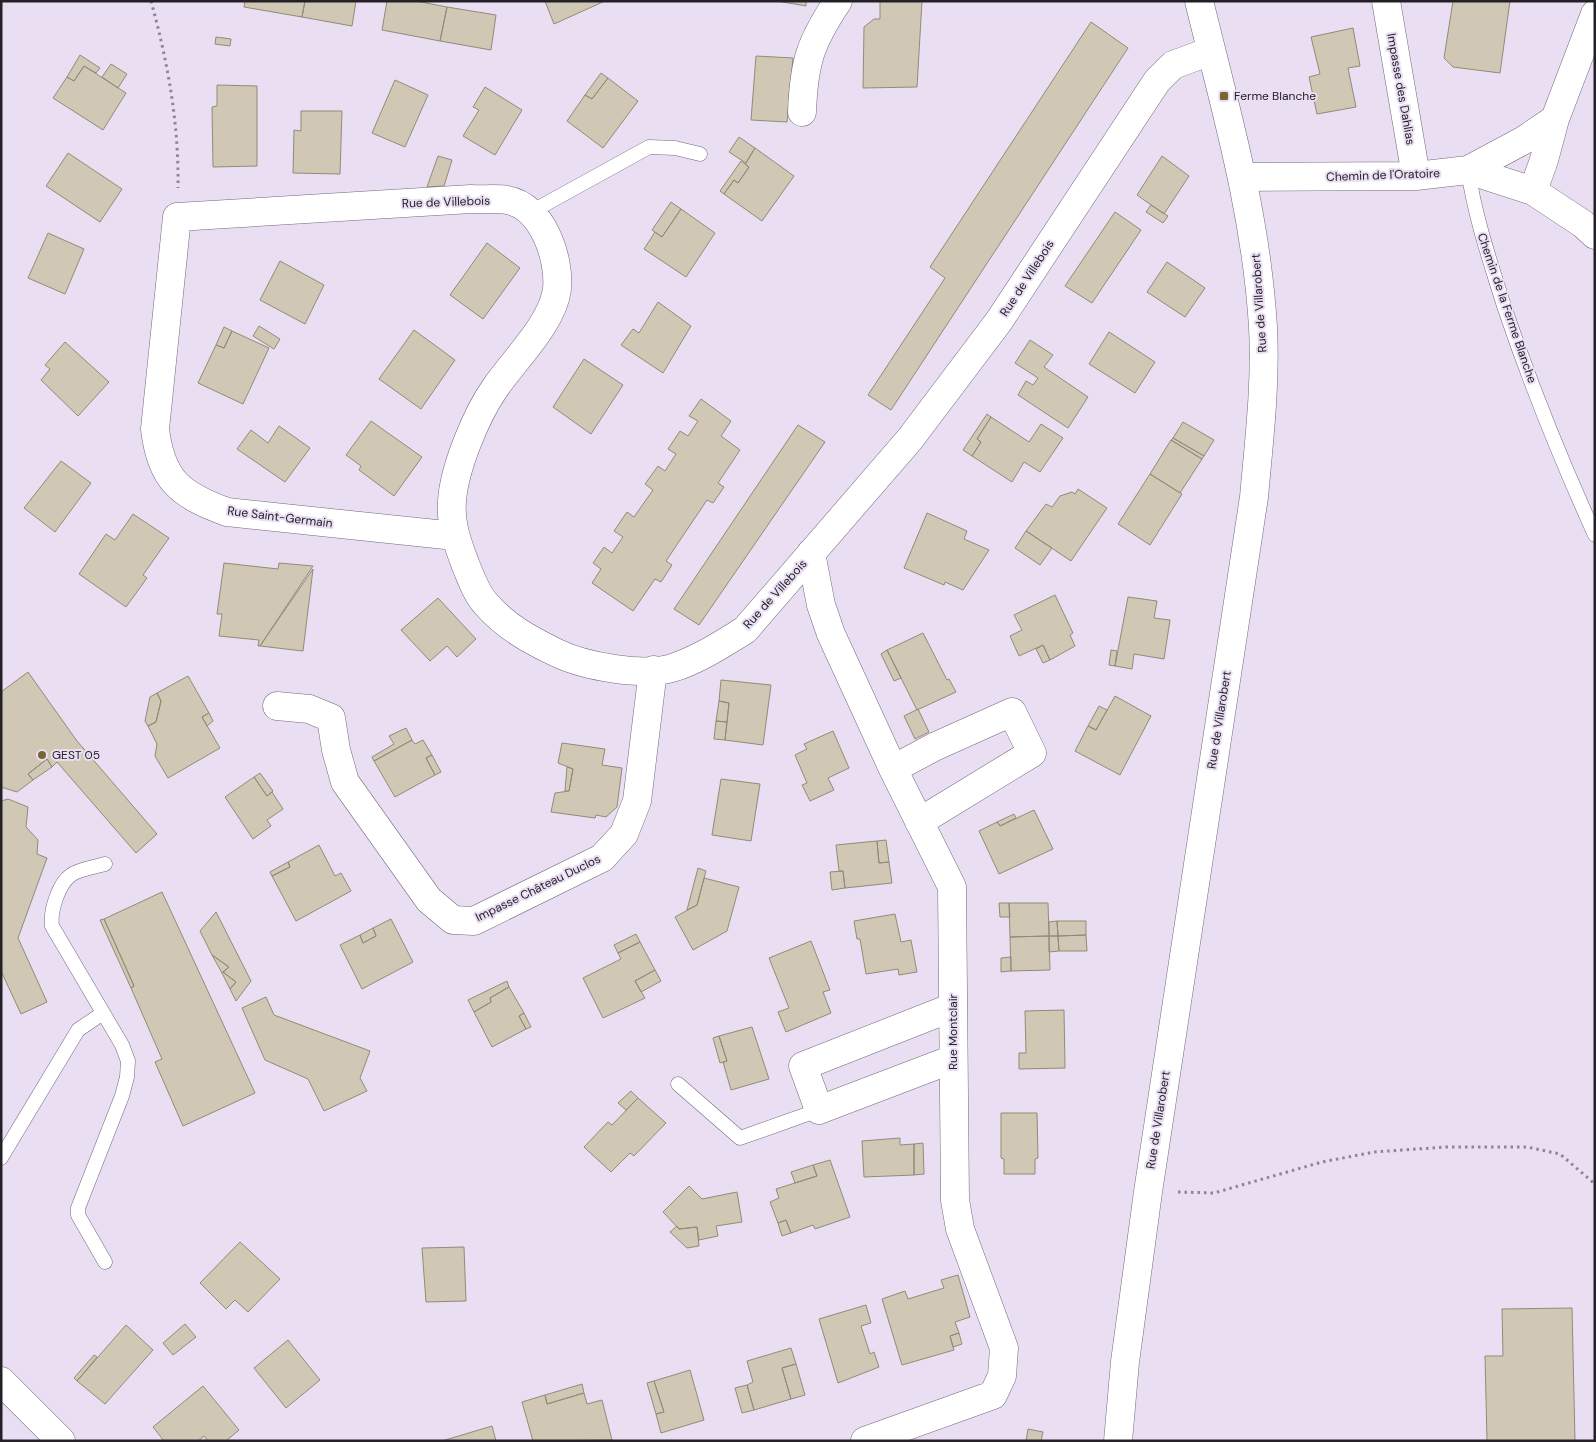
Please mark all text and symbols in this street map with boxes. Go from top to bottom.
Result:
street label: Impasse des Dahlias [1383,32,1419,146]
place label: Ferme Blanche [1234,88,1316,104]
marker: Ferme Blanche [1218,90,1230,102]
street label: Chemin de l'Oratoire [1326,165,1440,185]
street label: Rue de Villebois [402,192,490,212]
street label: Chemin de la Ferme Blanche [1474,231,1540,385]
street label: Rue de Villebois [996,237,1058,319]
street label: Rue de Villarobert [1248,253,1270,353]
street label: Rue Saint-Germain [227,503,334,531]
street label: Rue de Villebois [740,556,810,632]
street label: Rue de Villarobert [1203,670,1235,770]
place label: GEST 05 [52,747,100,763]
marker: GEST 05 [36,749,48,761]
street label: Impasse Château Duclos [473,851,603,925]
street label: Rue Montclair [945,993,961,1070]
street label: Rue de Villarobert [1142,1070,1174,1170]

